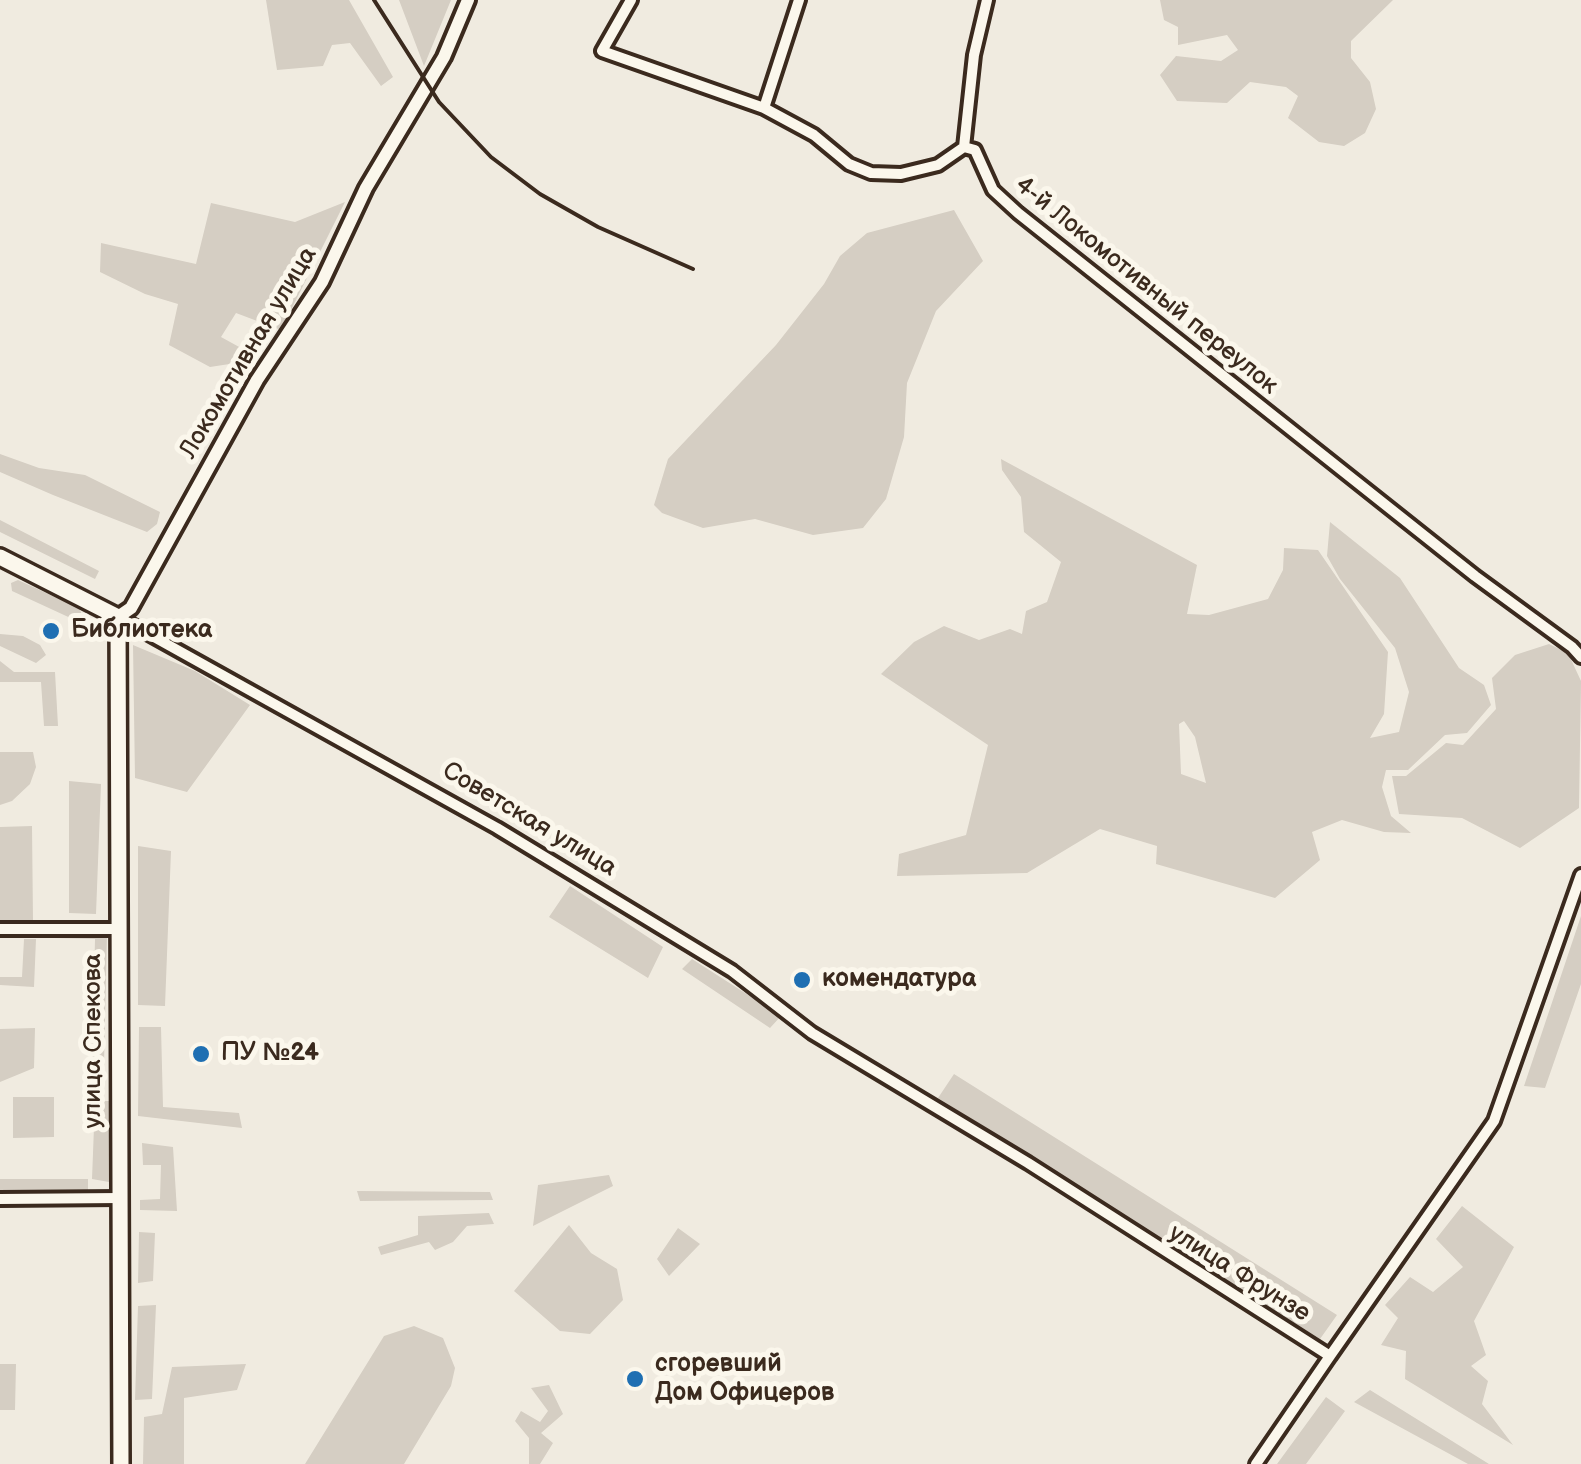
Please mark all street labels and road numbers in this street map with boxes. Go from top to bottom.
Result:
street label: 4-й Локомотивный переулок [1008,171,1284,401]
street label: Локомотивная улица [174,242,324,464]
street label: Советская улица [436,756,622,884]
street label: улица Спекова [79,953,109,1129]
street label: улица Фрунзе [1163,1219,1315,1329]

